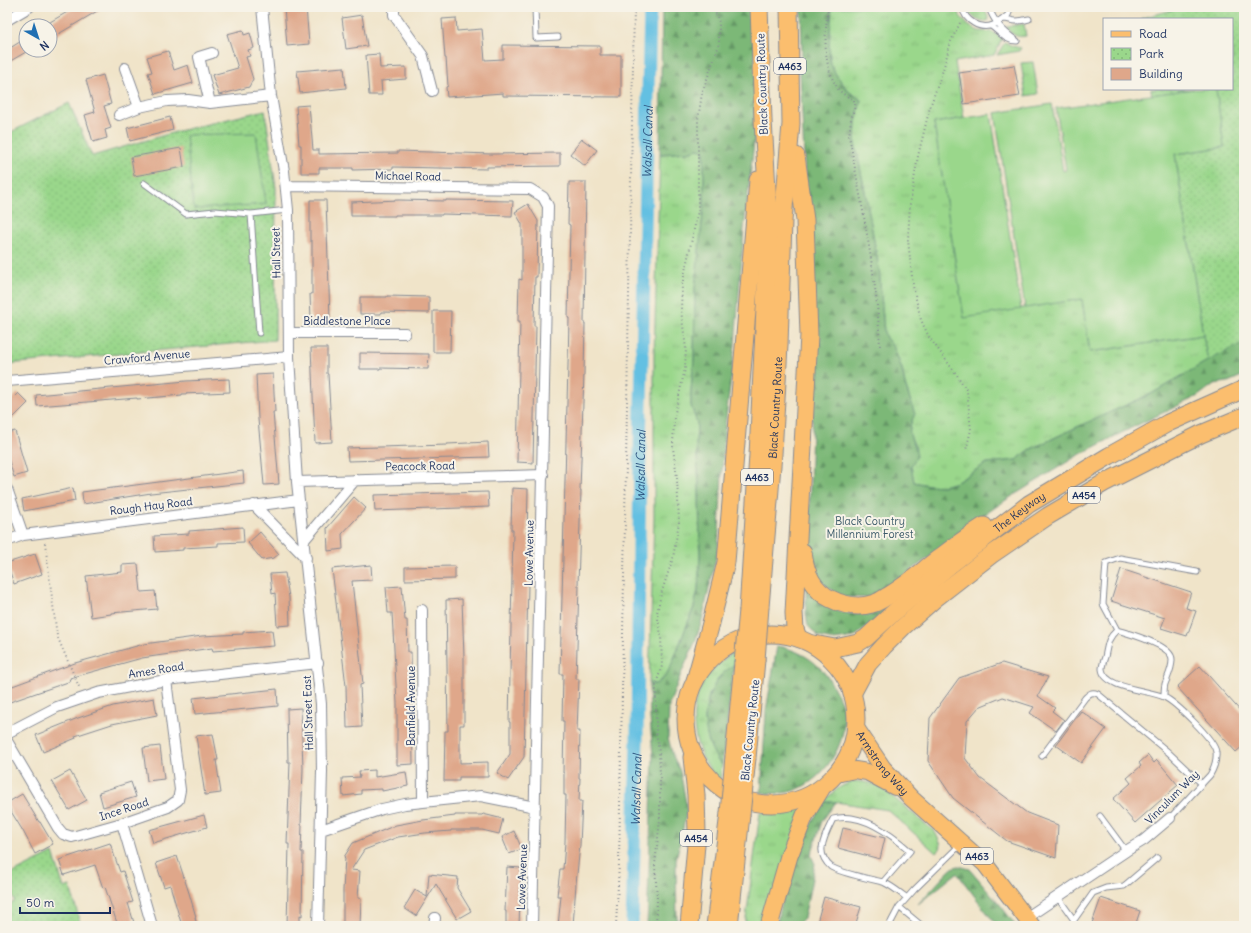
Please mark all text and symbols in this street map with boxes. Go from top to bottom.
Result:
north arrow [18,18,58,58]
legend [1103,18,1233,90]
text: Road [1139,26,1167,41]
street label: Black Country Route [753,33,771,135]
text: N [37,38,52,54]
text: Park [1139,46,1164,61]
road number: A463 [774,58,806,74]
text: Building [1139,66,1183,81]
water label: Walsall Canal [639,104,655,178]
street label: Michael Road [375,168,442,184]
street label: Hall Street [269,227,283,279]
street label: Biddlestone Place [303,314,391,328]
street label: Crawford Avenue [103,346,191,368]
street label: Black Country Route [766,356,785,459]
water label: Walsall Canal [632,428,648,502]
street label: Peacock Road [385,458,455,474]
road number: A463 [741,469,773,485]
road number: A454 [1068,487,1100,503]
street label: The Keyway [991,489,1048,536]
street label: Rough Hay Road [109,494,194,518]
park label: Black Country Millennium Forest [827,514,914,541]
street label: Lowe Avenue [521,520,537,586]
street label: Ames Road [127,659,185,681]
street label: Banfield Avenue [404,666,418,746]
street label: Hall Street East [300,675,316,751]
street label: Black Country Route [738,679,762,781]
street label: Armstrong Way [853,728,912,798]
water label: Walsall Canal [627,752,644,826]
street label: Vinculum Way [1142,767,1202,827]
street label: Ince Road [98,794,151,824]
road number: A454 [680,830,712,846]
street label: Lowe Avenue [514,844,530,910]
road number: A463 [961,848,993,864]
scale bar [20,889,110,915]
text: 50 m [26,895,55,910]

